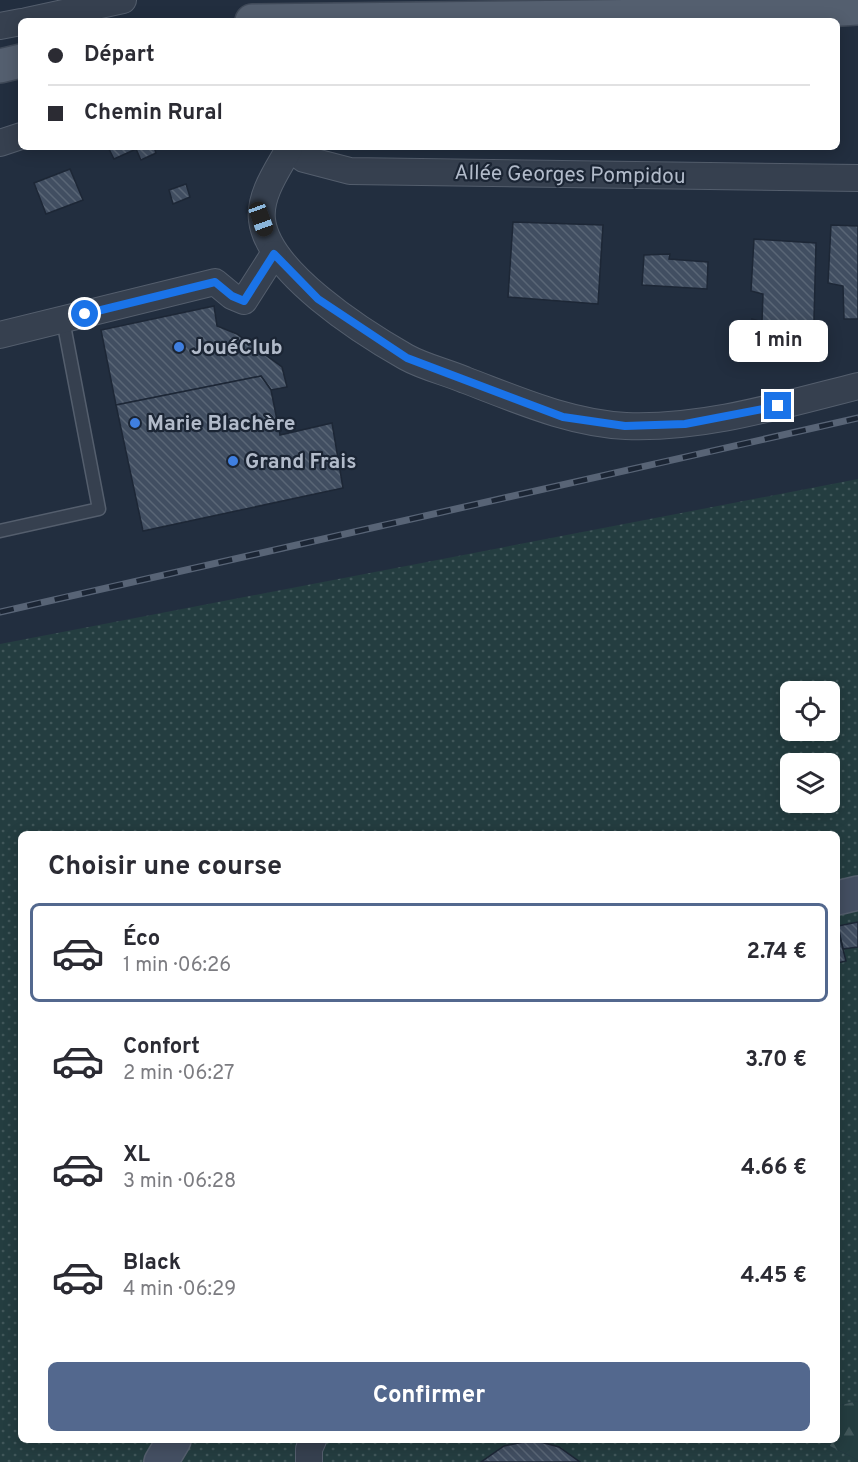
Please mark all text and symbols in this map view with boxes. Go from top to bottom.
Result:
text: Départ [84,42,155,69]
text: Chemin Rural [84,100,223,127]
street label: Allée Georges Pompidou [454,160,686,191]
car [246,199,276,239]
route start [71,300,98,327]
callout: 1 min [728,319,828,361]
text: 1 min [754,328,803,354]
place label: JouéClub [191,335,283,362]
marker: JouéClub [172,340,186,354]
route end [764,392,791,419]
place label: Marie Blachère [147,411,295,438]
marker: Marie Blachère [128,416,142,430]
place label: Grand Frais [245,449,356,476]
marker: Grand Frais [226,454,240,468]
map controls [780,681,840,813]
button: locate [780,681,840,741]
button: layers [780,753,840,813]
text: Choisir une course [48,850,282,884]
icon: car [51,926,105,980]
text: Éco [123,926,160,953]
text: 2.74 € [746,939,807,966]
text: 1 min · 06:26 [123,953,231,979]
icon: car [51,1034,105,1088]
text: Confort [123,1034,200,1061]
text: 3.70 € [745,1047,807,1074]
text: 2 min · 06:27 [123,1061,234,1087]
icon: car [51,1142,105,1196]
text: XL [123,1142,150,1169]
text: 4.66 € [741,1155,807,1182]
text: 3 min · 06:28 [123,1169,236,1195]
icon: car [51,1250,105,1304]
text: Black [123,1250,181,1277]
text: 4.45 € [741,1263,807,1290]
text: 4 min · 06:29 [123,1277,236,1303]
button: Confirmer [48,1362,810,1431]

